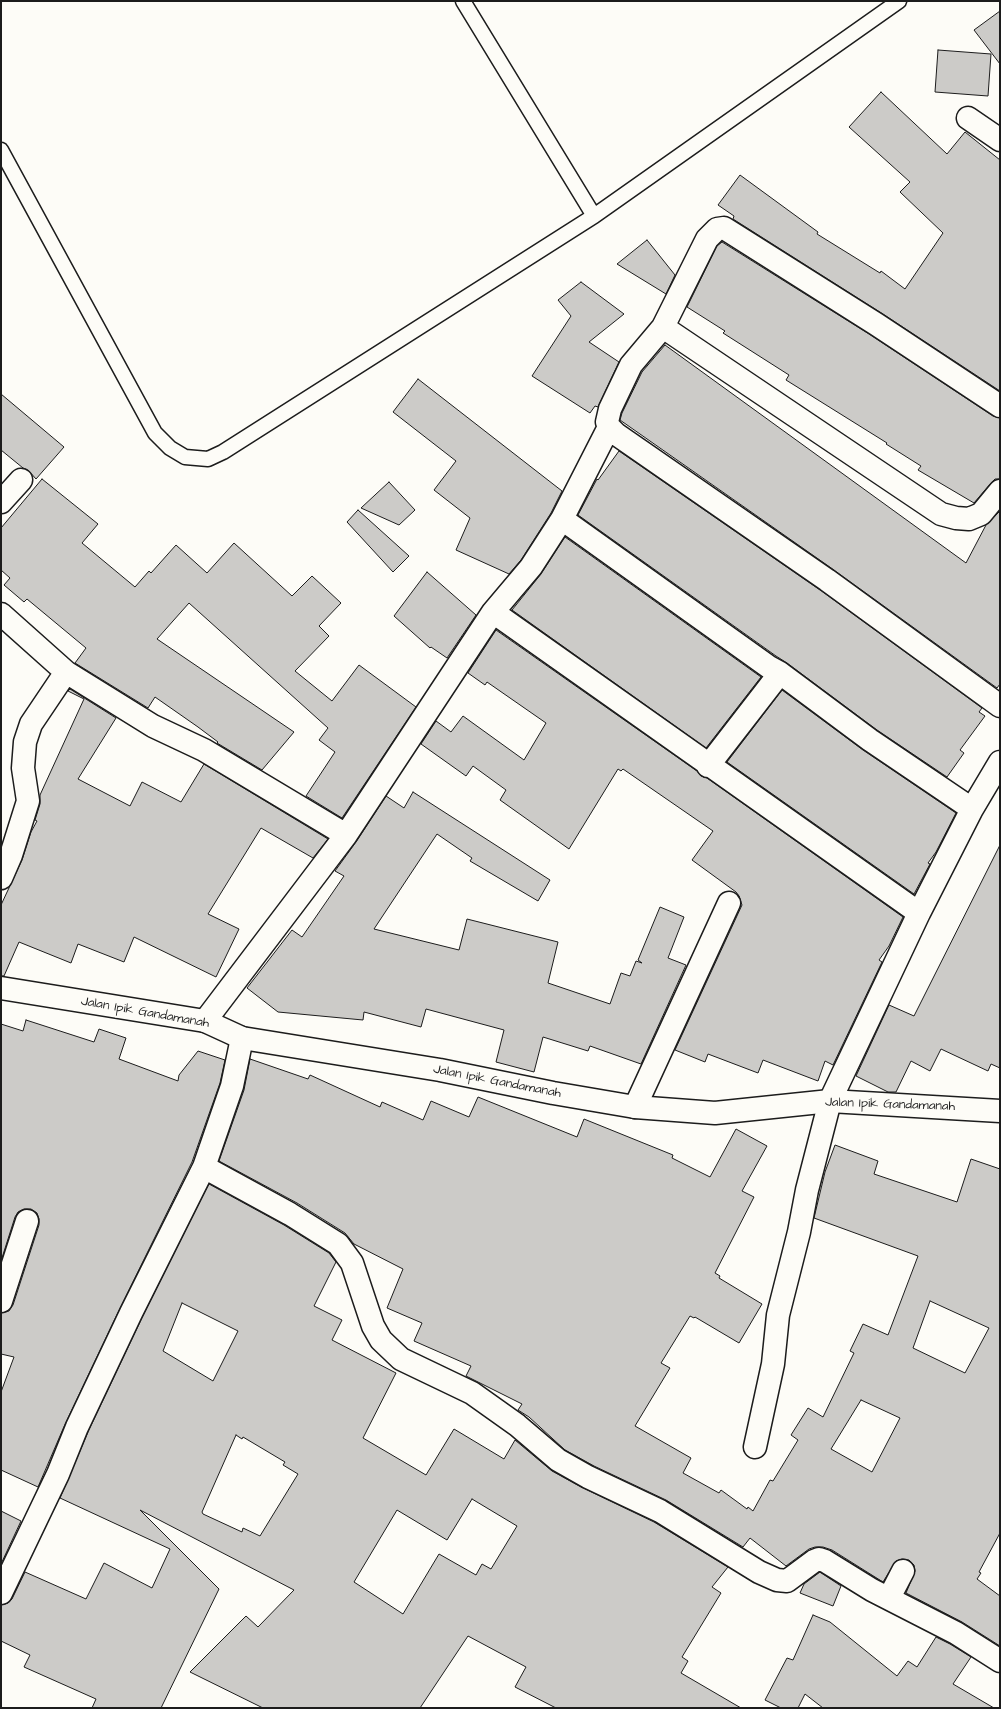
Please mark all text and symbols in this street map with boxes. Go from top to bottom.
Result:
street label: Jalan Ipik Gandamanah [80,994,210,1032]
street label: Jalan Ipik Gandamanah [432,1062,562,1102]
street label: Jalan Ipik Gandamanah [825,1095,955,1115]

